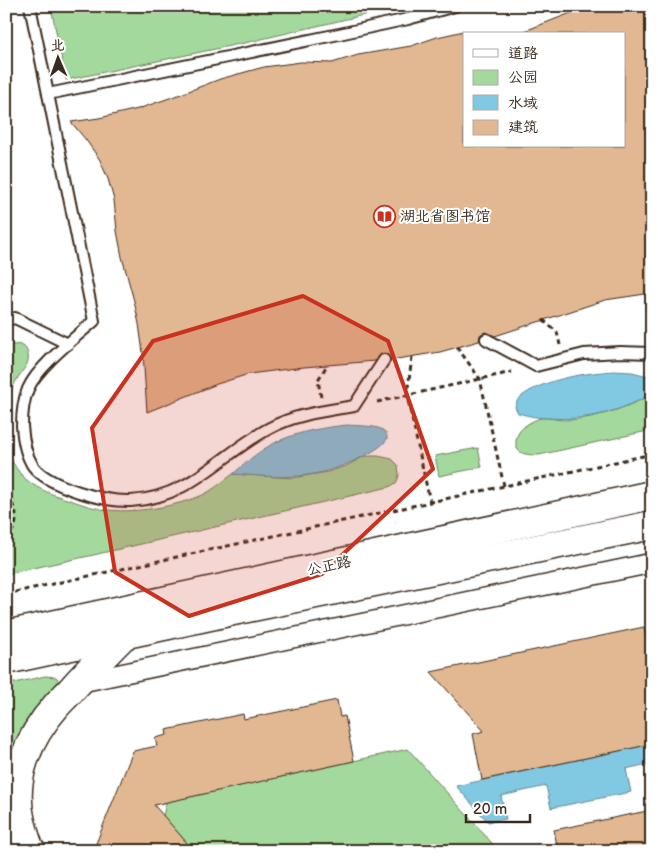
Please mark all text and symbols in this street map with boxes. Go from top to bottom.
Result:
north arrow [32,32,82,82]
legend [463,32,626,148]
text: 北 [50,37,65,54]
text: 道路 [508,44,538,63]
text: 公园 [508,68,538,87]
text: 水域 [508,94,538,113]
text: 建筑 [508,118,538,137]
library icon: 湖北省图书馆 [372,204,396,228]
place label: 湖北省图书馆 [400,207,490,226]
street label: 公正路 [305,552,353,580]
scale bar [466,792,529,824]
text: 20 m [473,800,507,819]

